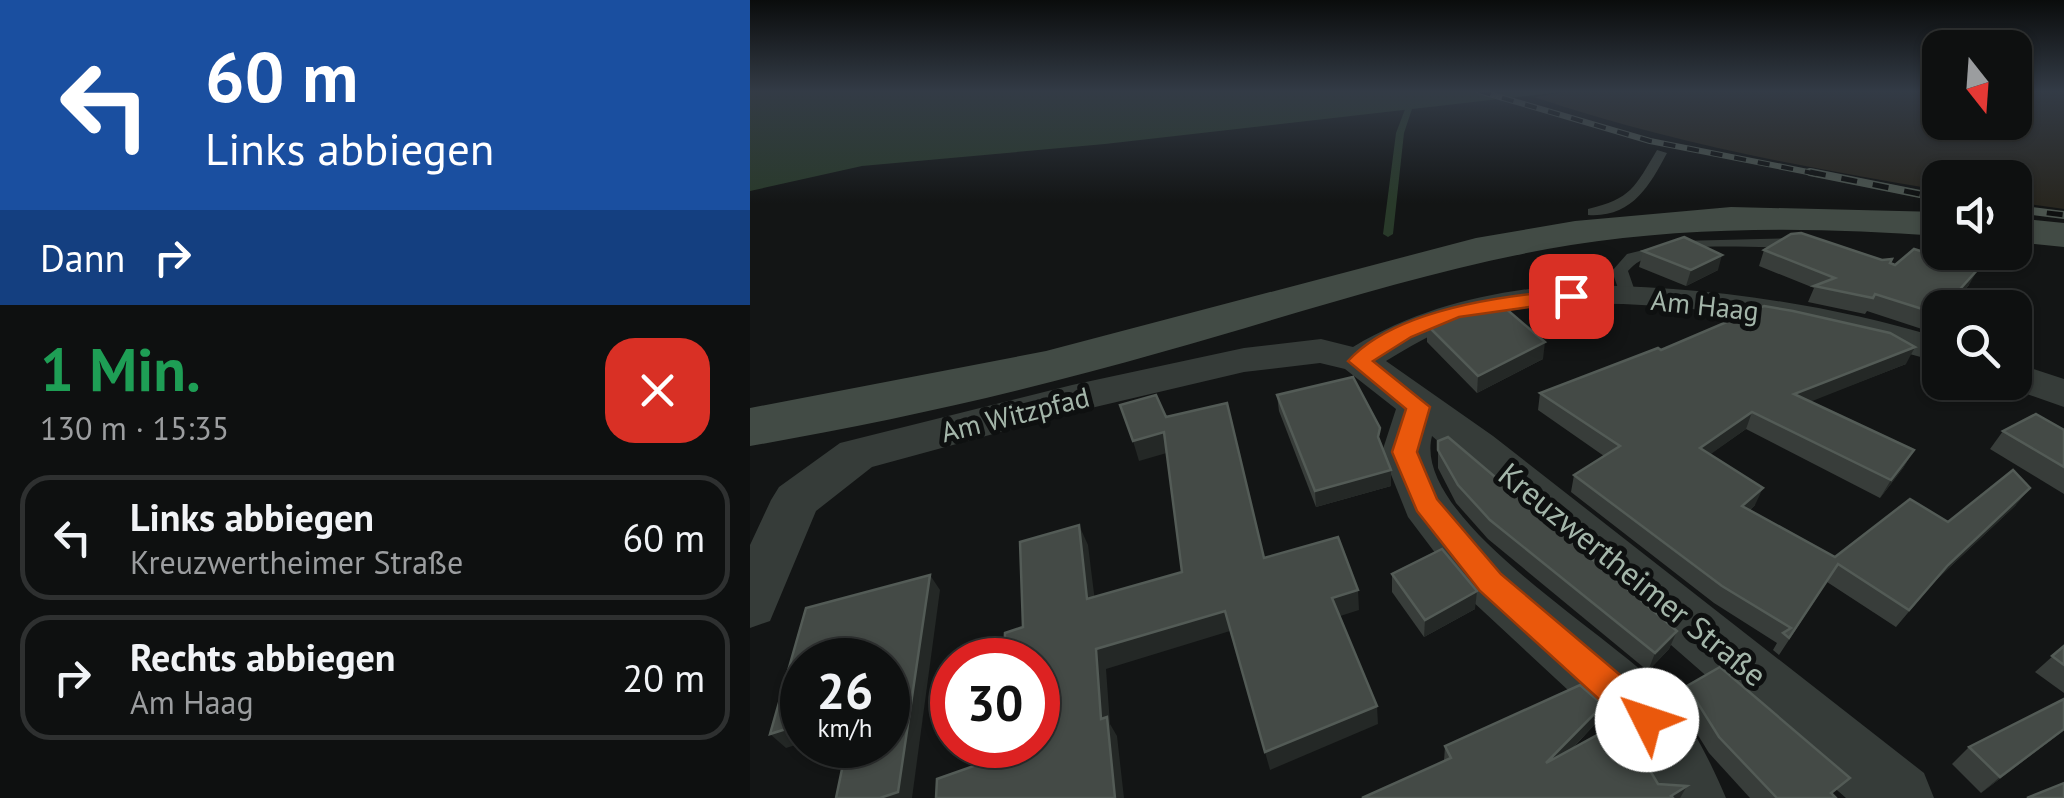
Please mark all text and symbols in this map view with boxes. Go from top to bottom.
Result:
north arrow [1922,30,2032,140]
map controls [1922,30,2032,400]
text: 60 m [205,31,358,121]
icon: left [40,40,170,170]
text: Links abbiegen [205,119,494,177]
button: sound [1922,160,2032,270]
icon: right [145,230,200,285]
text: Dann [40,233,125,282]
pin [1529,254,1614,339]
icon: arrive [1544,269,1599,324]
street label: Am Haag [1649,281,1761,329]
button: search [1922,290,2032,400]
text: 1 Min. [40,330,201,408]
button: close [605,338,710,443]
street label: Am Witzpfad [937,378,1093,450]
text: 130 m · 15:35 [40,407,229,449]
street label: Kreuzwertheimer Straße [1490,453,1776,695]
text: Links abbiegen [130,492,374,541]
icon: left [45,510,100,565]
text: 60 m [623,513,705,562]
text: Kreuzwertheimer Straße [130,541,463,583]
text: Rechts abbiegen [130,632,396,681]
speed limit sign: 30 [930,638,1060,768]
icon: right [45,650,100,705]
text: 20 m [623,653,705,702]
text: 26 [817,658,873,723]
position arrow [1595,668,1699,772]
text: Am Haag [130,681,254,723]
text: km/h [818,712,872,744]

